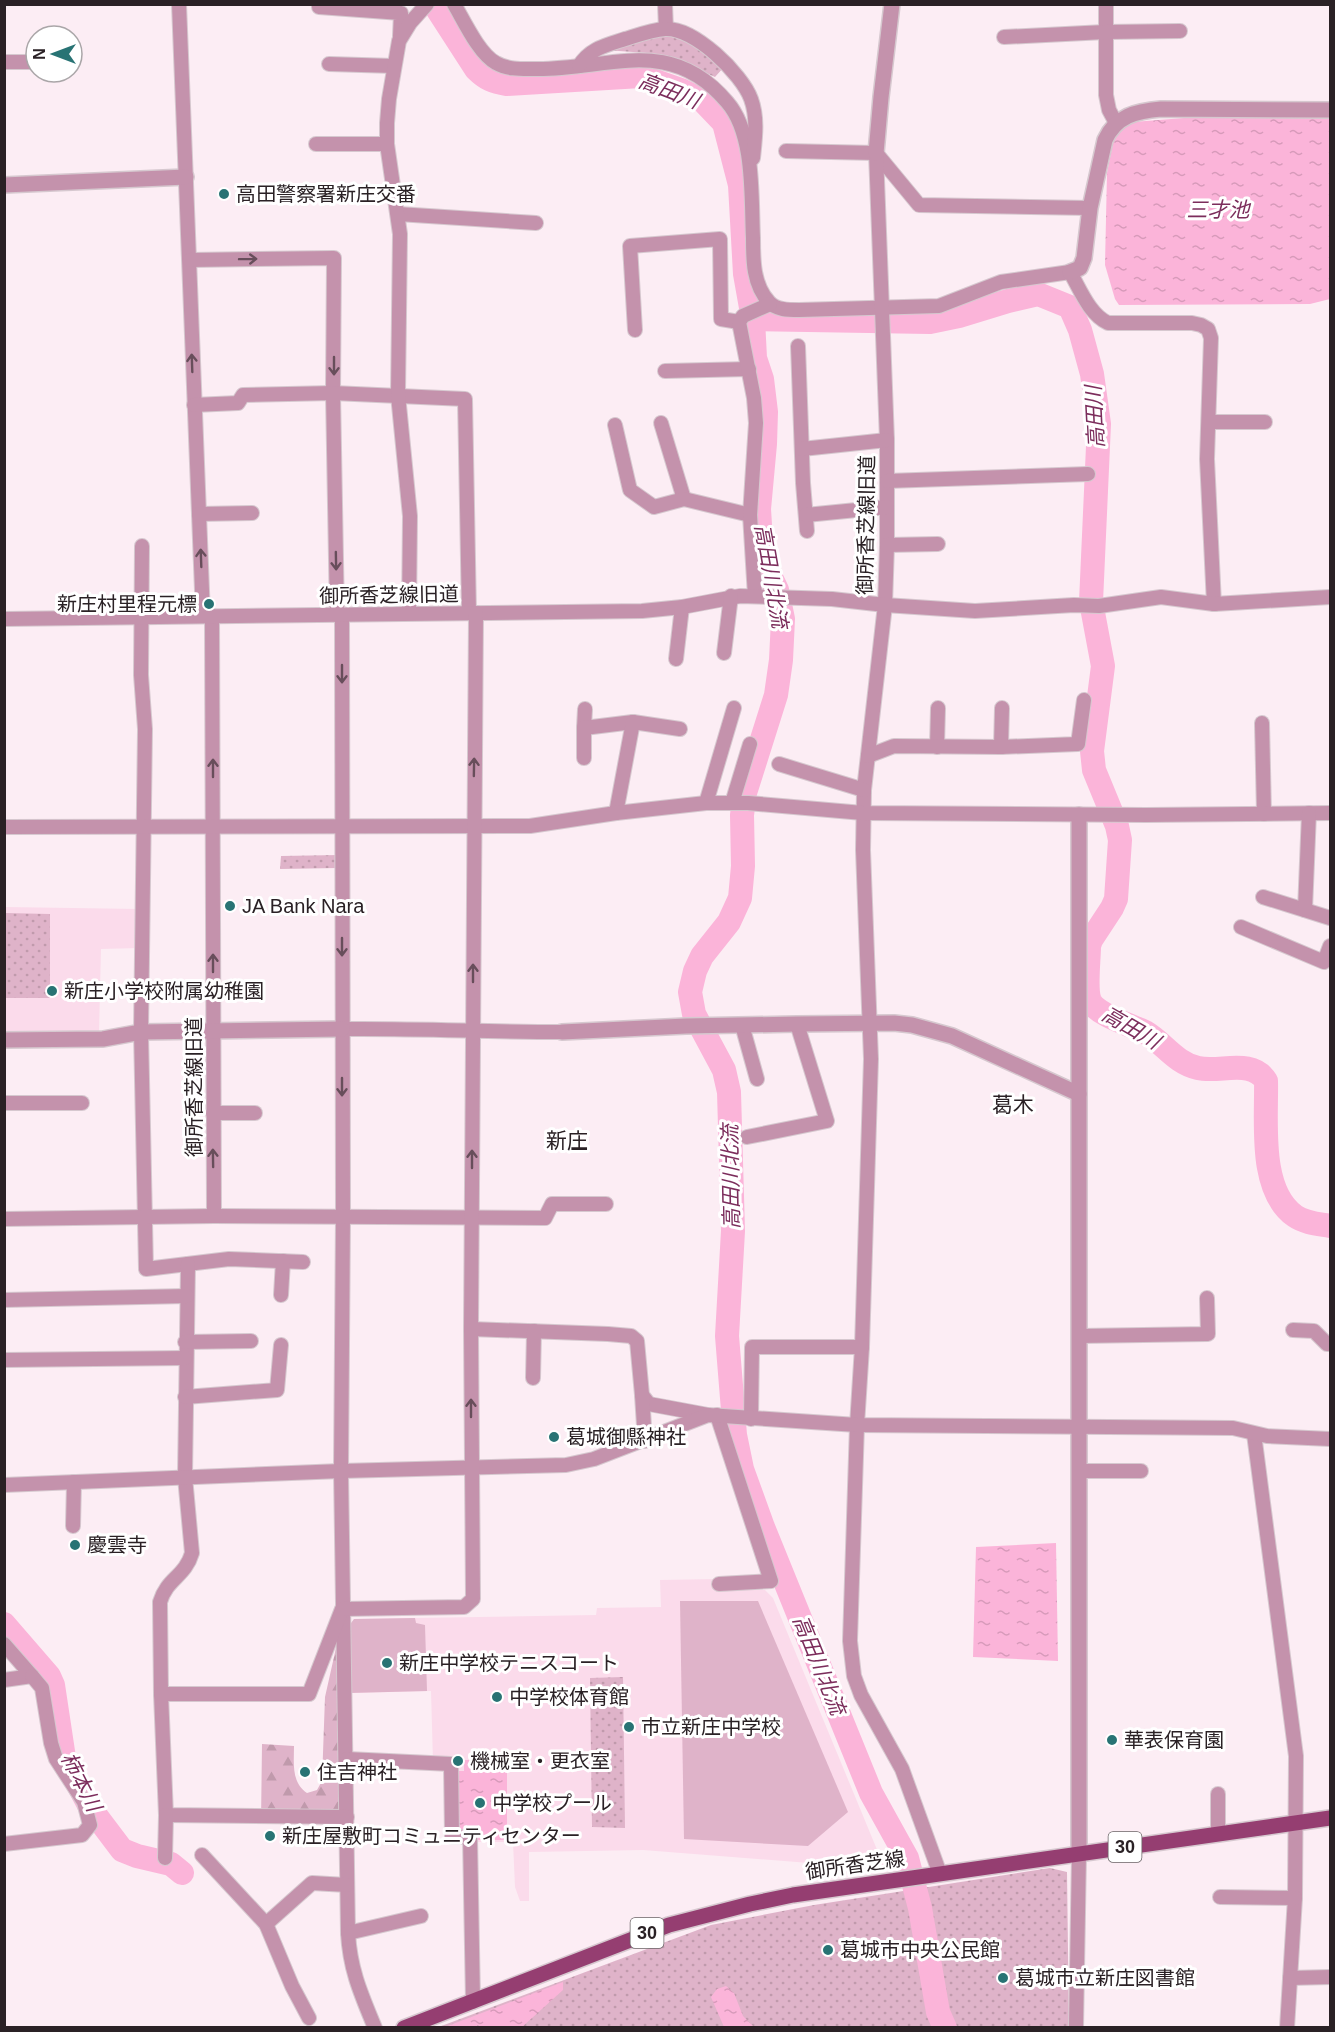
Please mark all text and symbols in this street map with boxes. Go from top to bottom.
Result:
north arrow [24,24,84,84]
text: N [31,48,48,60]
water label: 高田川 [636,69,705,113]
place label: 高田警察署新庄交番 [236,183,416,205]
marker: 高田警察署新庄交番 [217,187,231,201]
water label: 三才池 [1187,198,1251,221]
one-way arrow [238,253,258,265]
one-way arrow [187,354,198,374]
one-way arrow [328,356,339,376]
water label: 高田川 [1081,383,1108,449]
street label: 御所香芝線旧道 [854,455,878,595]
water label: 高田川北流 [751,522,792,633]
one-way arrow [196,548,207,568]
one-way arrow [330,551,342,571]
street label: 御所香芝線旧道 [319,583,459,607]
place label: 新庄村里程元標 [57,593,197,615]
marker: 新庄村里程元標 [202,597,216,611]
one-way arrow [336,663,348,683]
one-way arrow [207,758,219,778]
one-way arrow [468,758,480,778]
place label: JA Bank Nara [242,895,365,917]
marker: JA Bank Nara [223,899,237,913]
one-way arrow [336,937,348,957]
one-way arrow [207,953,219,973]
one-way arrow [467,964,479,984]
place label: 新庄小学校附属幼稚園 [64,980,264,1002]
marker: 新庄小学校附属幼稚園 [45,984,59,998]
water label: 高田川 [1098,1002,1166,1054]
street label: 御所香芝線旧道 [183,1017,205,1157]
one-way arrow [336,1077,348,1097]
district label: 葛木 [992,1093,1034,1116]
water label: 高田川北流 [718,1121,743,1230]
district label: 新庄 [546,1129,588,1152]
one-way arrow [207,1148,219,1168]
one-way arrow [466,1150,478,1170]
one-way arrow [465,1399,477,1419]
place label: 葛城御縣神社 [566,1426,686,1448]
marker: 葛城御縣神社 [547,1430,561,1444]
place label: 慶雲寺 [87,1534,147,1556]
marker: 慶雲寺 [68,1538,82,1552]
water label: 高田川北流 [789,1612,851,1721]
place label: 新庄中学校テニスコート [399,1652,619,1674]
marker: 新庄中学校テニスコート [380,1656,394,1670]
place label: 中学校体育館 [509,1686,629,1708]
marker: 中学校体育館 [490,1690,504,1704]
place label: 市立新庄中学校 [641,1716,781,1738]
marker: 市立新庄中学校 [622,1720,636,1734]
place label: 華表保育園 [1124,1729,1224,1751]
marker: 華表保育園 [1105,1733,1119,1747]
water label: 柿本川 [57,1748,107,1817]
place label: 機械室・更衣室 [470,1750,610,1772]
marker: 機械室・更衣室 [451,1754,465,1768]
place label: 住吉神社 [317,1761,397,1783]
marker: 住吉神社 [298,1765,312,1779]
place label: 中学校プール [492,1792,612,1814]
marker: 中学校プール [473,1796,487,1810]
place label: 新庄屋敷町コミュニティセンター [282,1825,581,1847]
marker: 新庄屋敷町コミュニティセンター [263,1829,277,1843]
road number: 30 [1108,1832,1142,1862]
street label: 御所香芝線 [804,1847,906,1883]
road number: 30 [630,1918,664,1948]
place label: 葛城市中央公民館 [840,1939,1000,1961]
marker: 葛城市中央公民館 [821,1943,835,1957]
place label: 葛城市立新庄図書館 [1015,1967,1195,1989]
marker: 葛城市立新庄図書館 [996,1971,1010,1985]

